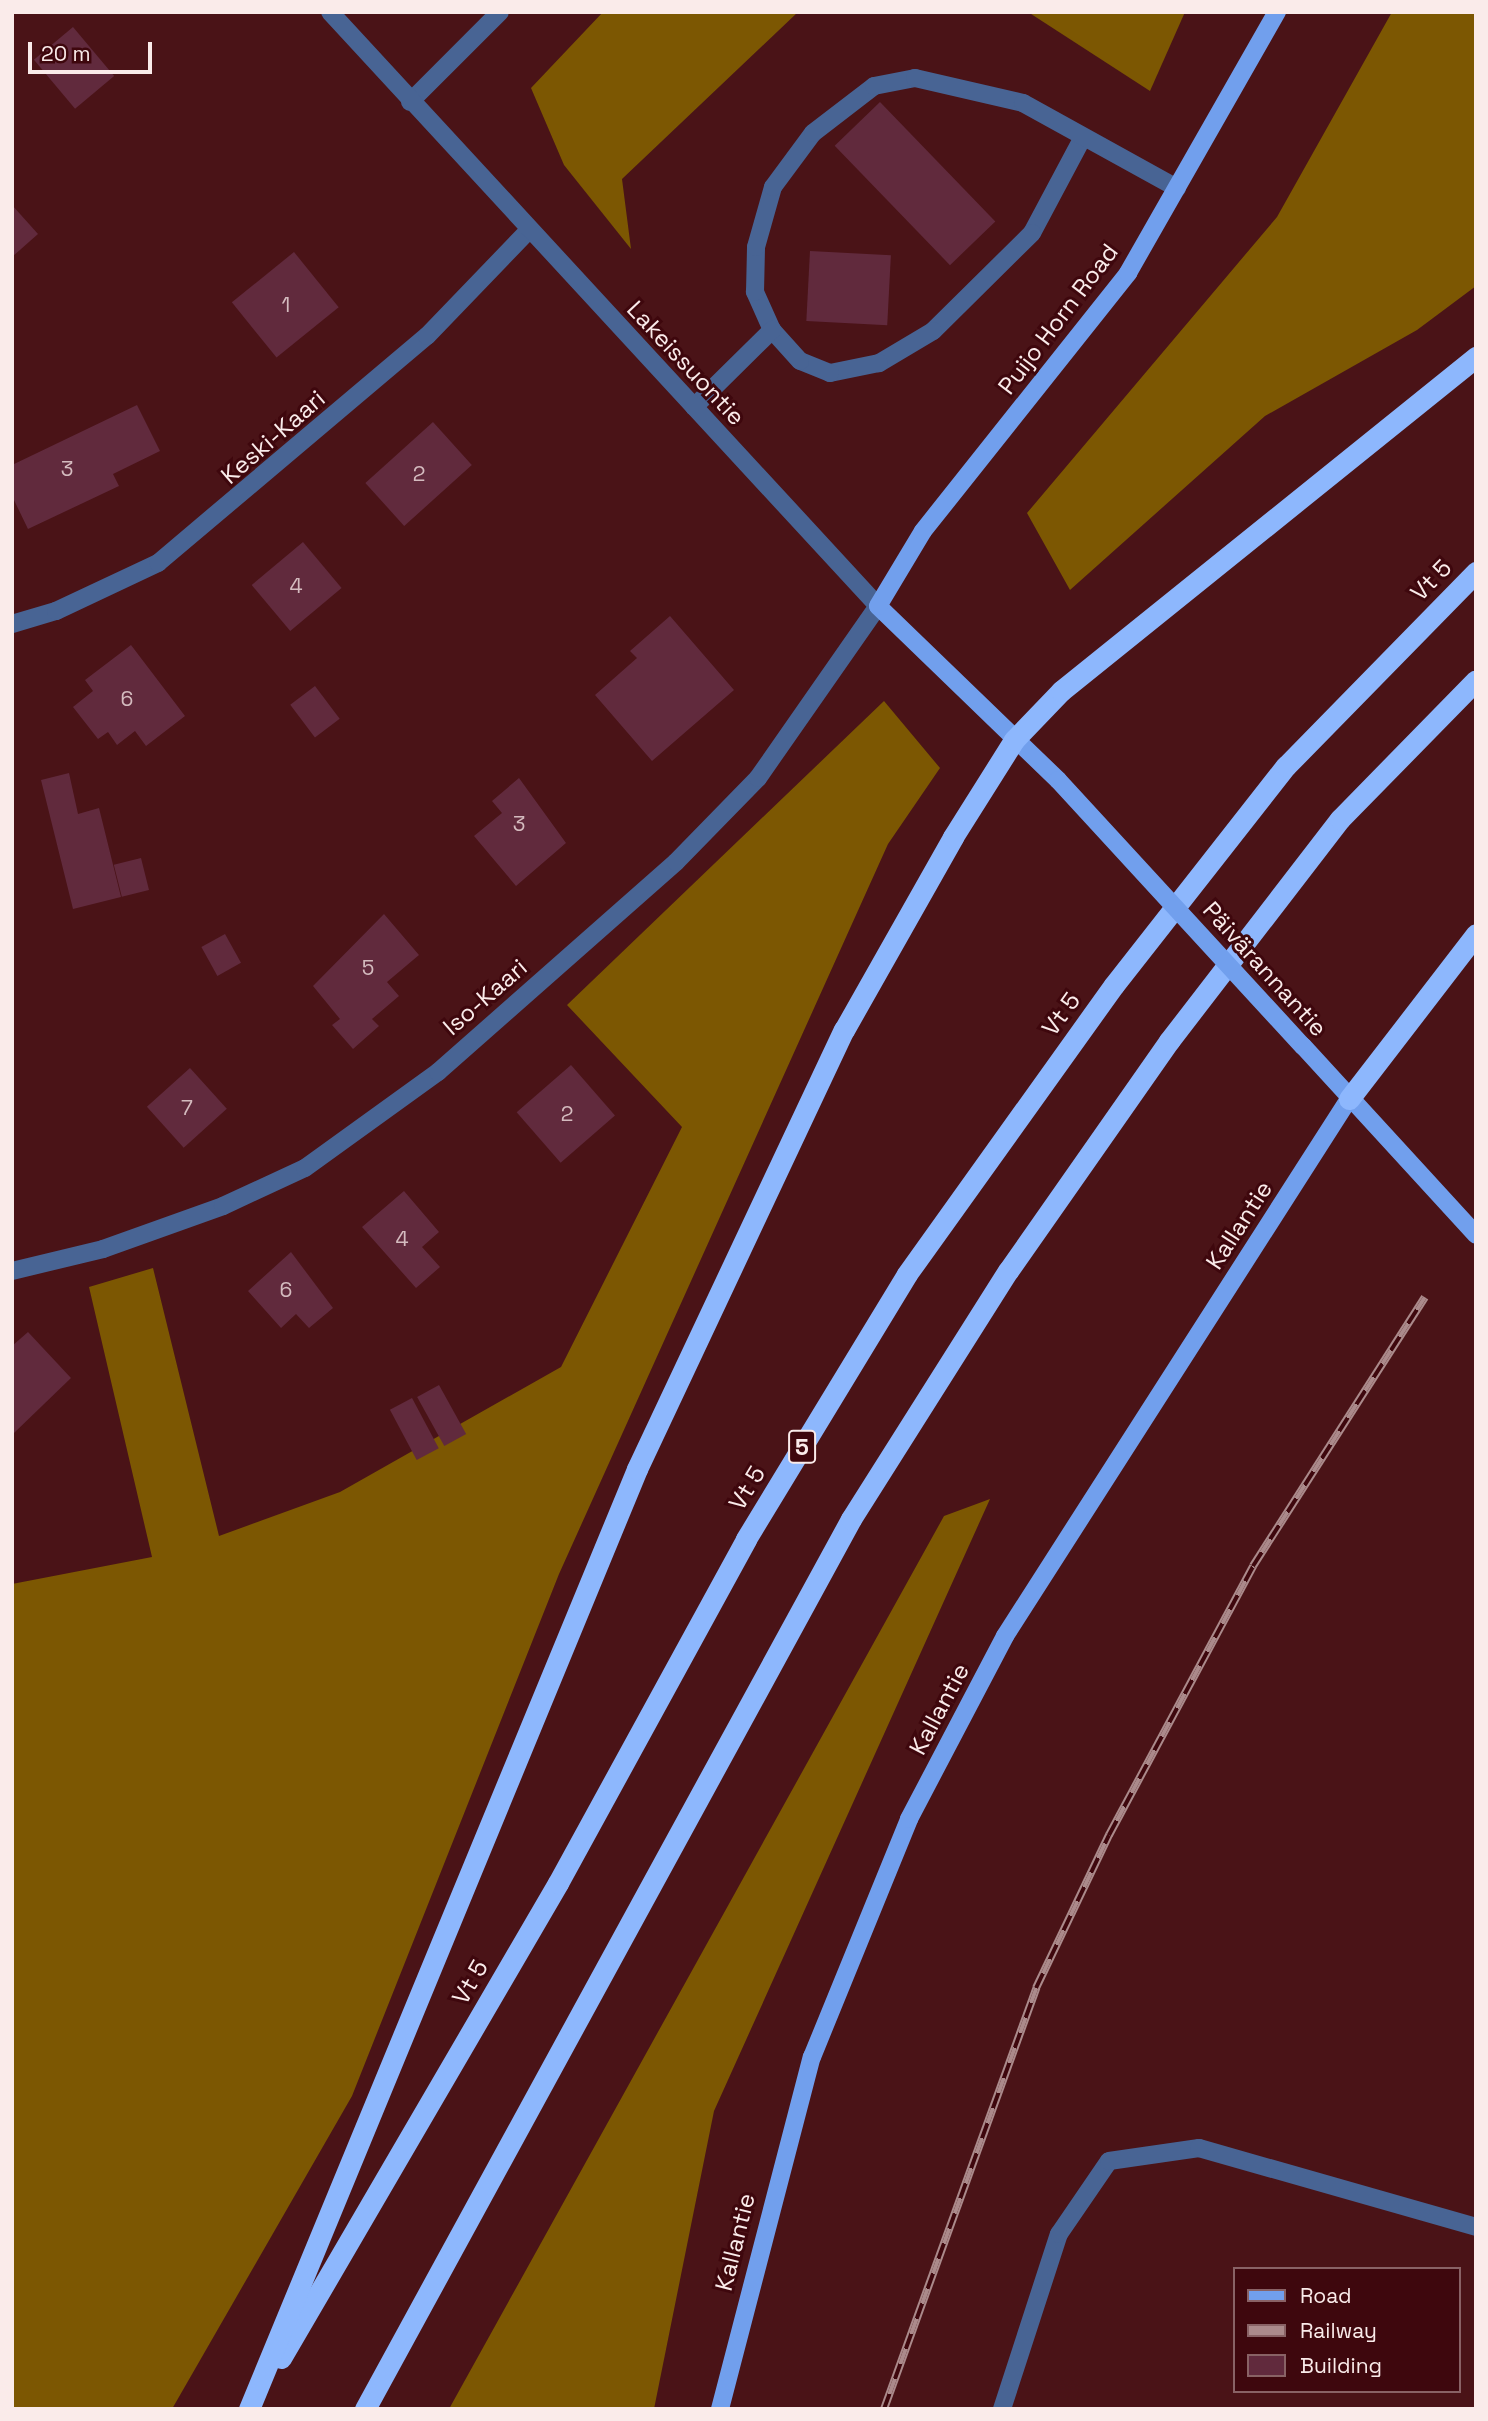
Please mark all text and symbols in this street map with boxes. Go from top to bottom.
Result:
scale bar [32,28,156,72]
text: 20 m [41,40,91,67]
street label: Puijo Horn Road [992,238,1124,400]
house number: 1 [282,292,290,318]
street label: Lakeissuontie [621,295,751,431]
street label: Keski-Kaari [215,384,331,490]
house number: 3 [61,456,73,482]
house number: 2 [413,461,425,487]
street label: Vt 5 [1405,553,1457,607]
house number: 4 [289,573,303,599]
house number: 6 [121,686,133,712]
house number: 3 [513,811,525,837]
street label: Päivärannantie [1197,896,1333,1042]
street label: Iso-Kaari [437,953,533,1041]
house number: 5 [362,955,374,981]
street label: Vt 5 [1036,987,1086,1041]
house number: 7 [181,1095,193,1121]
house number: 2 [561,1101,573,1127]
street label: Kallantie [1200,1175,1278,1275]
house number: 4 [395,1226,409,1252]
house number: 6 [280,1277,292,1303]
road number: 5 [788,1428,816,1466]
street label: Vt 5 [723,1461,771,1515]
street label: Kallantie [903,1658,975,1760]
street label: Vt 5 [446,1955,494,2009]
street label: Kallantie [709,2190,761,2294]
legend [1232,2267,1460,2393]
text: Road [1300,2282,1352,2309]
text: Railway [1300,2317,1377,2344]
text: Building [1300,2352,1382,2379]

